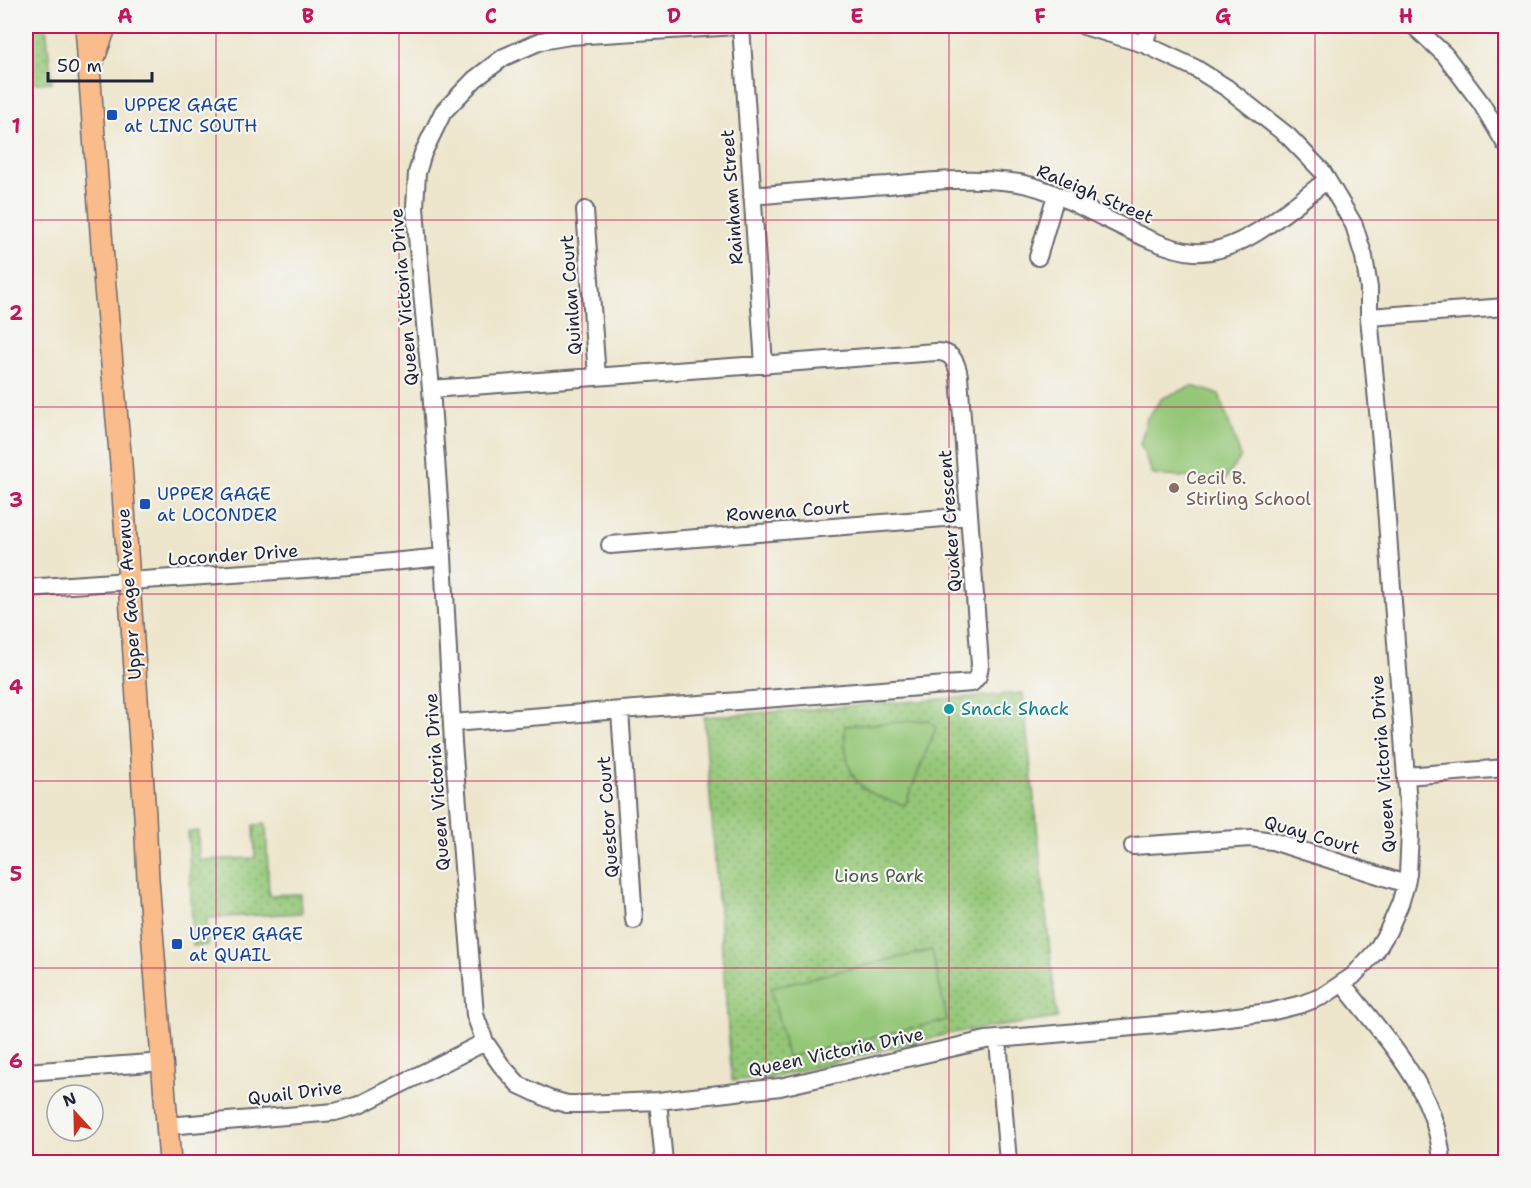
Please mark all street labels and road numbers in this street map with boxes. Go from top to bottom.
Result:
street label: Rainham Street [715,128,749,266]
street label: Raleigh Street [1033,159,1157,229]
street label: Queen Victoria Drive [384,207,424,387]
street label: Quinlan Court [555,234,587,356]
street label: Quaker Crescent [933,449,967,593]
street label: Rowena Court [725,495,851,527]
street label: Upper Gage Avenue [111,507,147,681]
street label: Loconder Drive [167,538,299,572]
street label: Queen Victoria Drive [1365,674,1401,854]
street label: Queen Victoria Drive [419,692,455,872]
street label: Questor Court [592,755,624,879]
street label: Quay Court [1261,810,1363,860]
street label: Queen Victoria Drive [746,1022,926,1082]
street label: Quail Drive [246,1075,344,1111]

